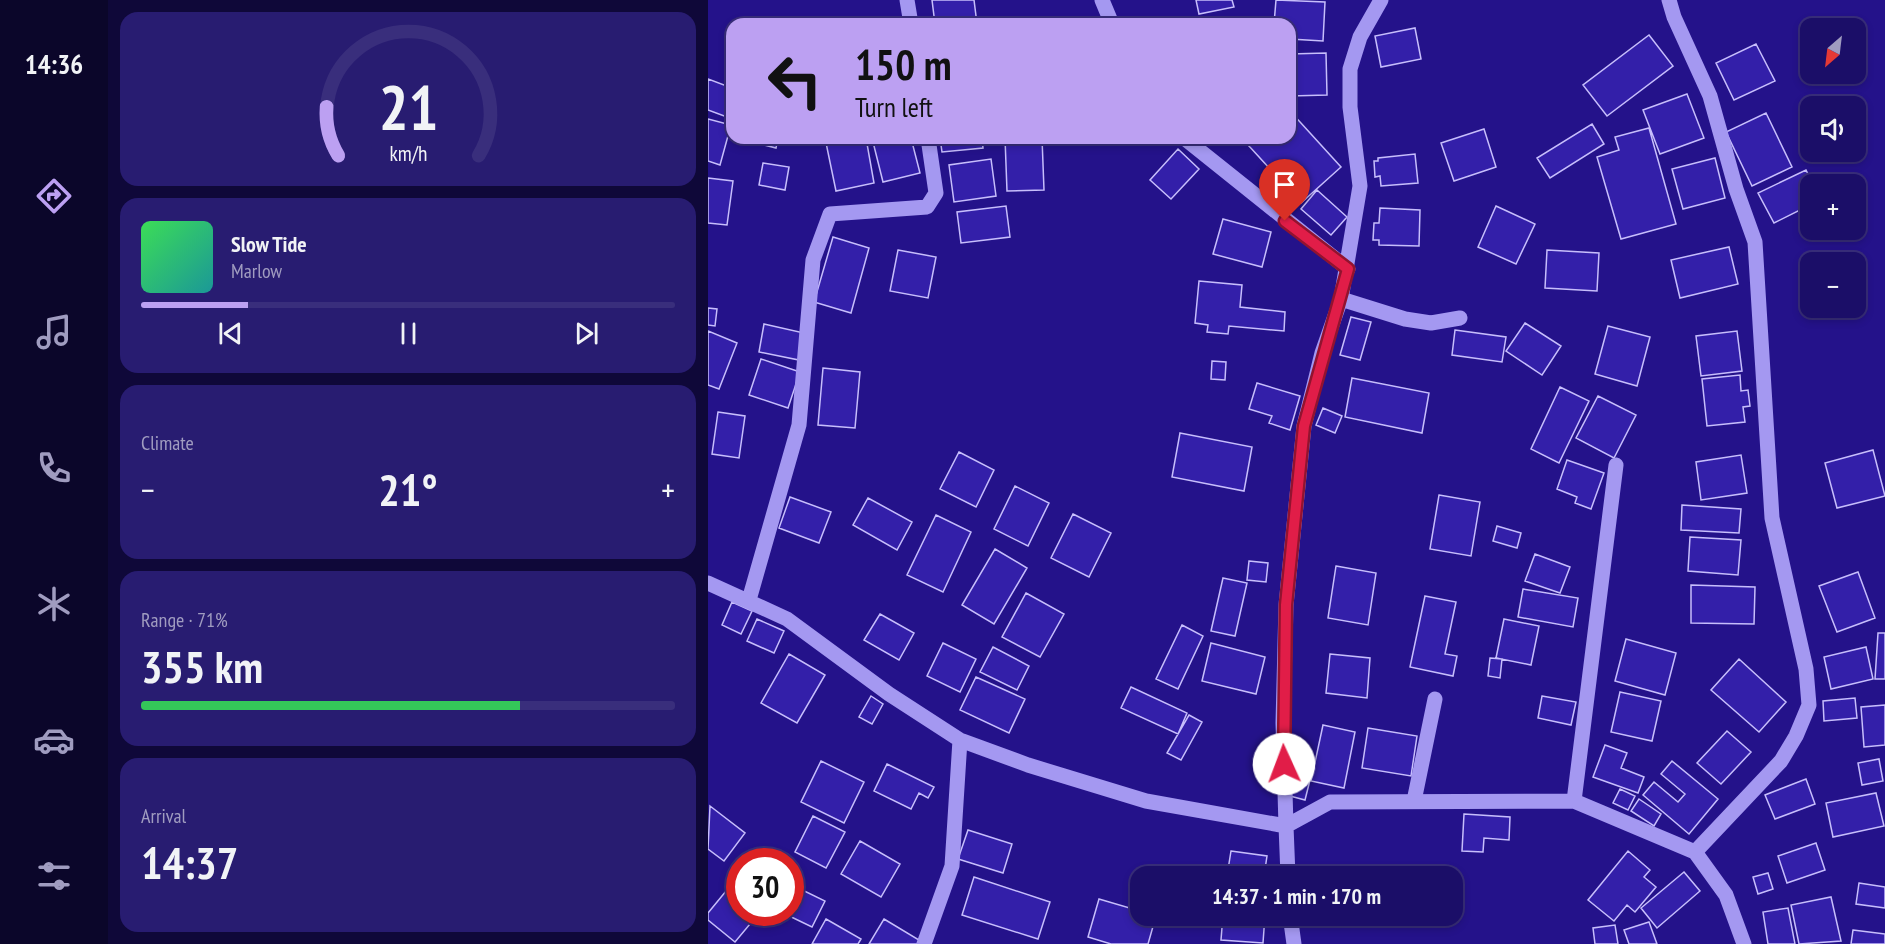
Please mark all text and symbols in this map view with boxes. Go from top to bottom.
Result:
north arrow [1800,18,1866,84]
map controls [1800,18,1866,318]
text: 150 m [855,37,952,92]
icon: left [756,42,834,120]
text: 14:36 [25,47,83,81]
text: 21 [378,66,438,147]
text: Turn left [855,90,933,124]
button: sound [1800,96,1866,162]
text: km/h [389,140,427,168]
pin [1259,159,1310,221]
icon: arrive [1268,168,1301,201]
button: + [1800,174,1866,240]
icon: directions [33,175,75,217]
text: Slow Tide [231,230,307,258]
button: − [1800,252,1866,318]
text: Marlow [231,258,282,284]
icon: music [33,311,75,353]
icon: previous [214,317,247,350]
icon: pause [392,317,425,350]
icon: next [570,317,603,350]
text: Climate [141,430,194,456]
icon: phone [33,447,75,489]
text: 21° [378,460,438,518]
text: − [141,468,155,511]
text: + [661,468,675,511]
icon: climate [33,583,75,625]
text: Range · 71% [141,607,228,633]
text: 355 km [141,637,263,695]
icon: car [33,719,75,761]
position arrow [1252,732,1316,796]
text: Arrival [141,803,186,829]
text: 14:37 [141,833,238,891]
speed limit sign: 30 [726,848,804,926]
icon: filters [33,855,75,897]
text: 14:37 · 1 min · 170 m [1212,882,1381,910]

